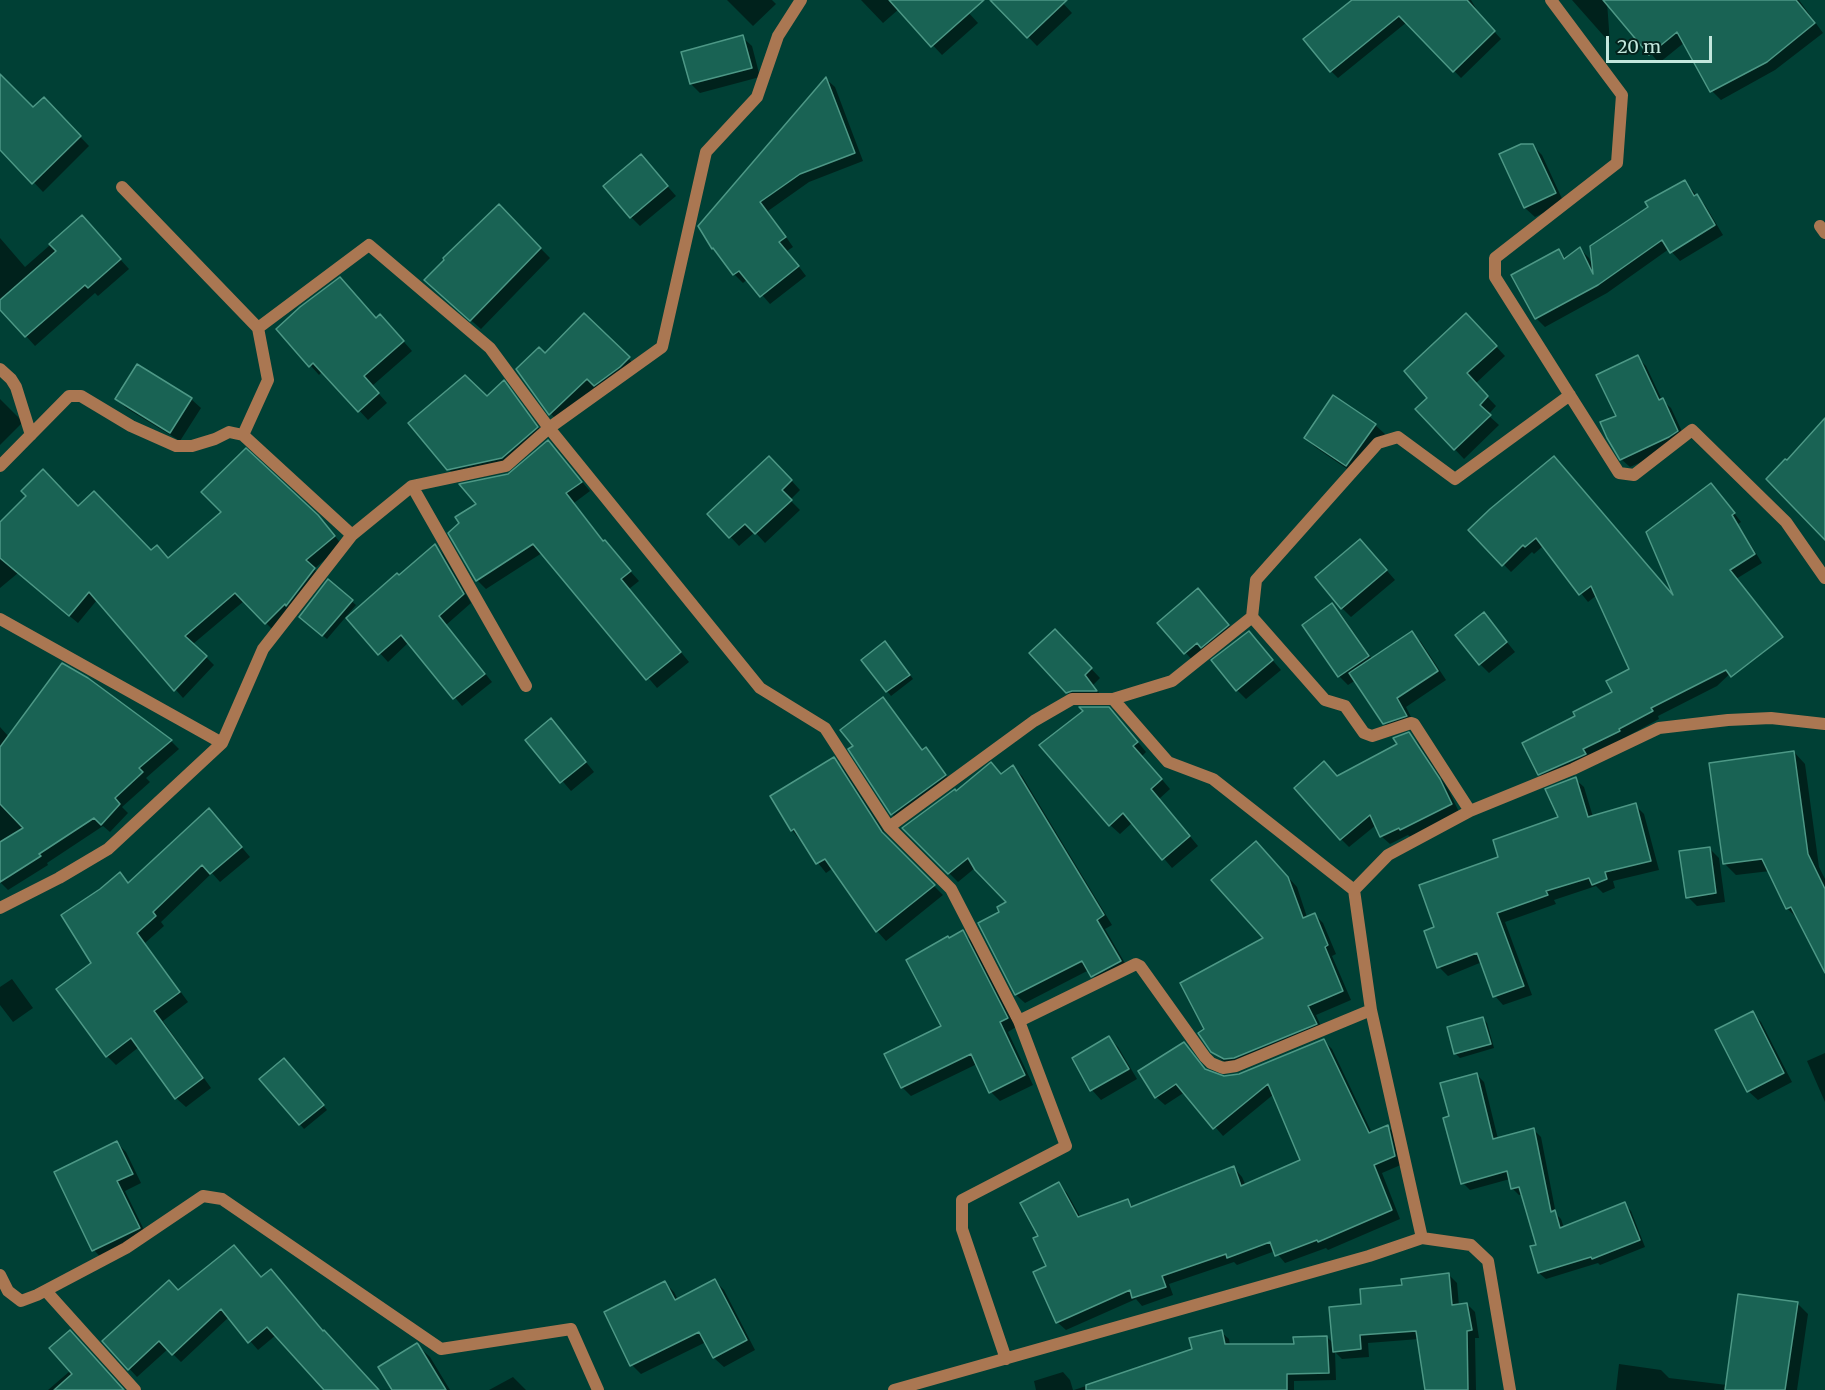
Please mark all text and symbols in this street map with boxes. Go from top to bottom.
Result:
scale bar [1609,24,1716,62]
text: 20 m [1617,35,1661,58]

